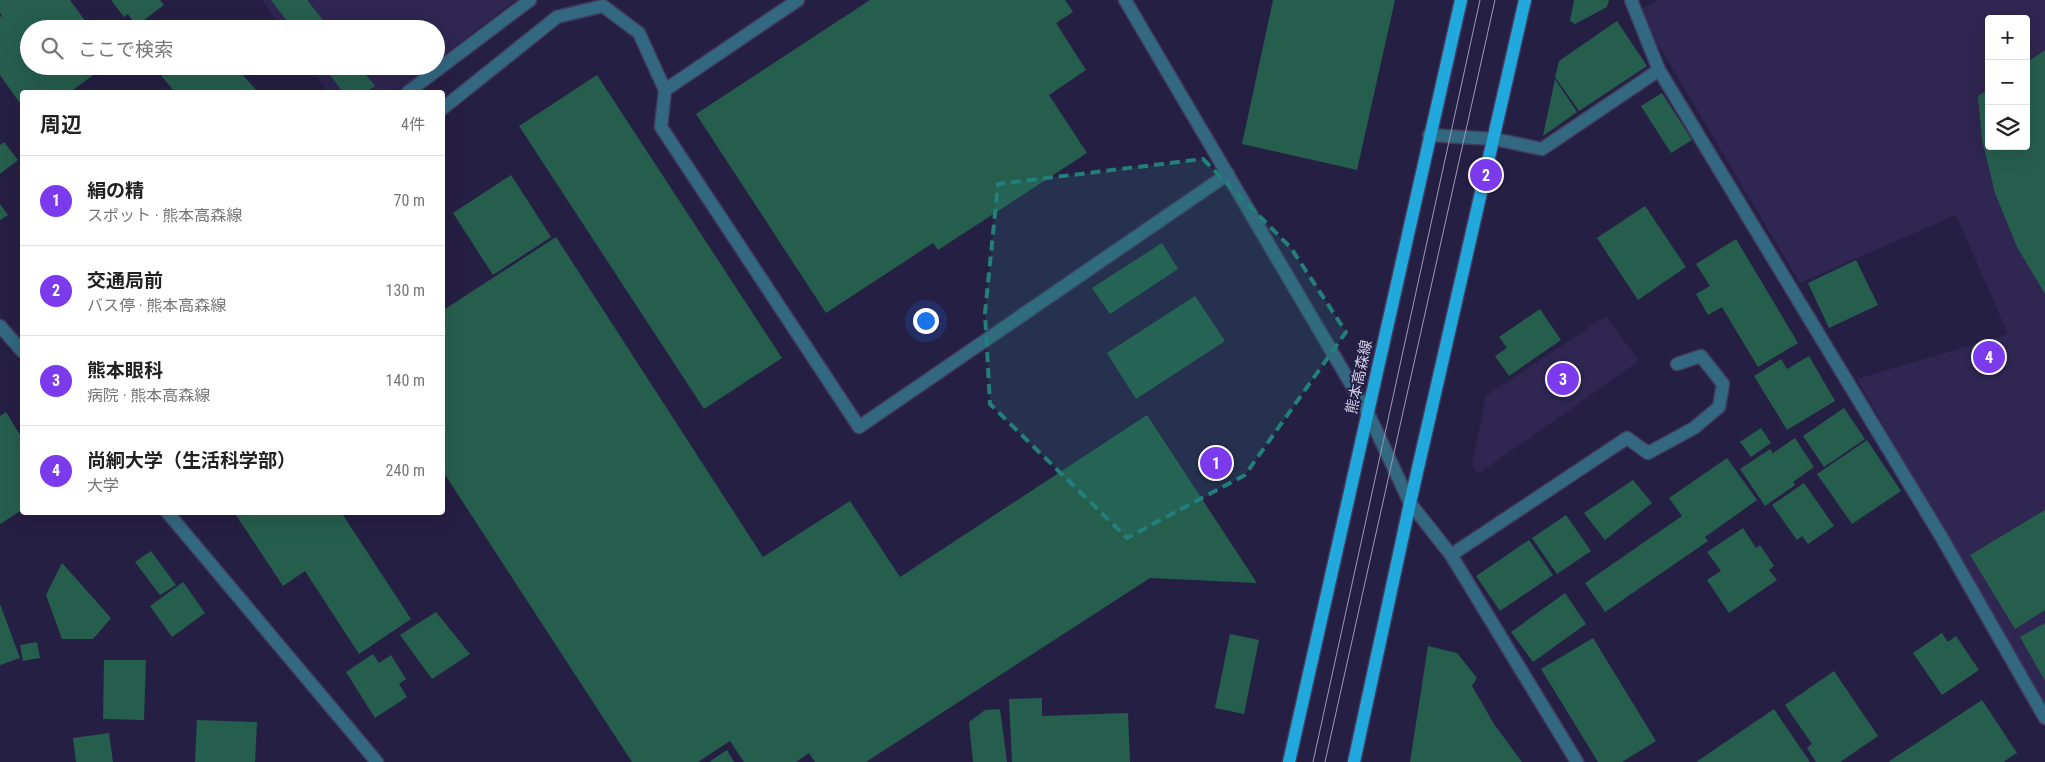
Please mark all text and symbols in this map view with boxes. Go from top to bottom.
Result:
map controls [1985,15,2030,150]
button: + [1985,15,2030,60]
search box [20,20,445,75]
icon: search [38,34,66,62]
text: ここで検索 [78,38,173,61]
button: − [1985,60,2030,105]
button: layers [1985,105,2030,150]
text: 周辺 [40,113,82,137]
text: 4件 [401,115,425,134]
pin: 2 [1470,156,1502,194]
text: 絹の精 [87,179,144,202]
text: 1 [52,191,60,210]
text: 70 m [393,191,425,210]
text: スポット · 熊本高森線 [87,206,242,225]
text: 交通局前 [87,269,163,292]
text: 2 [52,281,60,300]
text: 130 m [386,281,425,300]
text: バス停 · 熊本高森線 [87,296,226,315]
your location [913,308,939,334]
street label: 熊本高森線 [1342,338,1376,416]
pin: 4 [1973,338,2005,376]
text: 熊本眼科 [87,359,163,382]
pin: 3 [1547,360,1579,398]
text: 3 [52,371,60,390]
text: 140 m [386,371,425,390]
text: 病院 · 熊本高森線 [87,386,210,405]
pin: 1 [1200,444,1232,482]
text: 尚絅大学（生活科学部） [87,449,296,472]
text: 4 [52,461,60,480]
text: 240 m [386,461,425,480]
text: 大学 [87,476,119,495]

